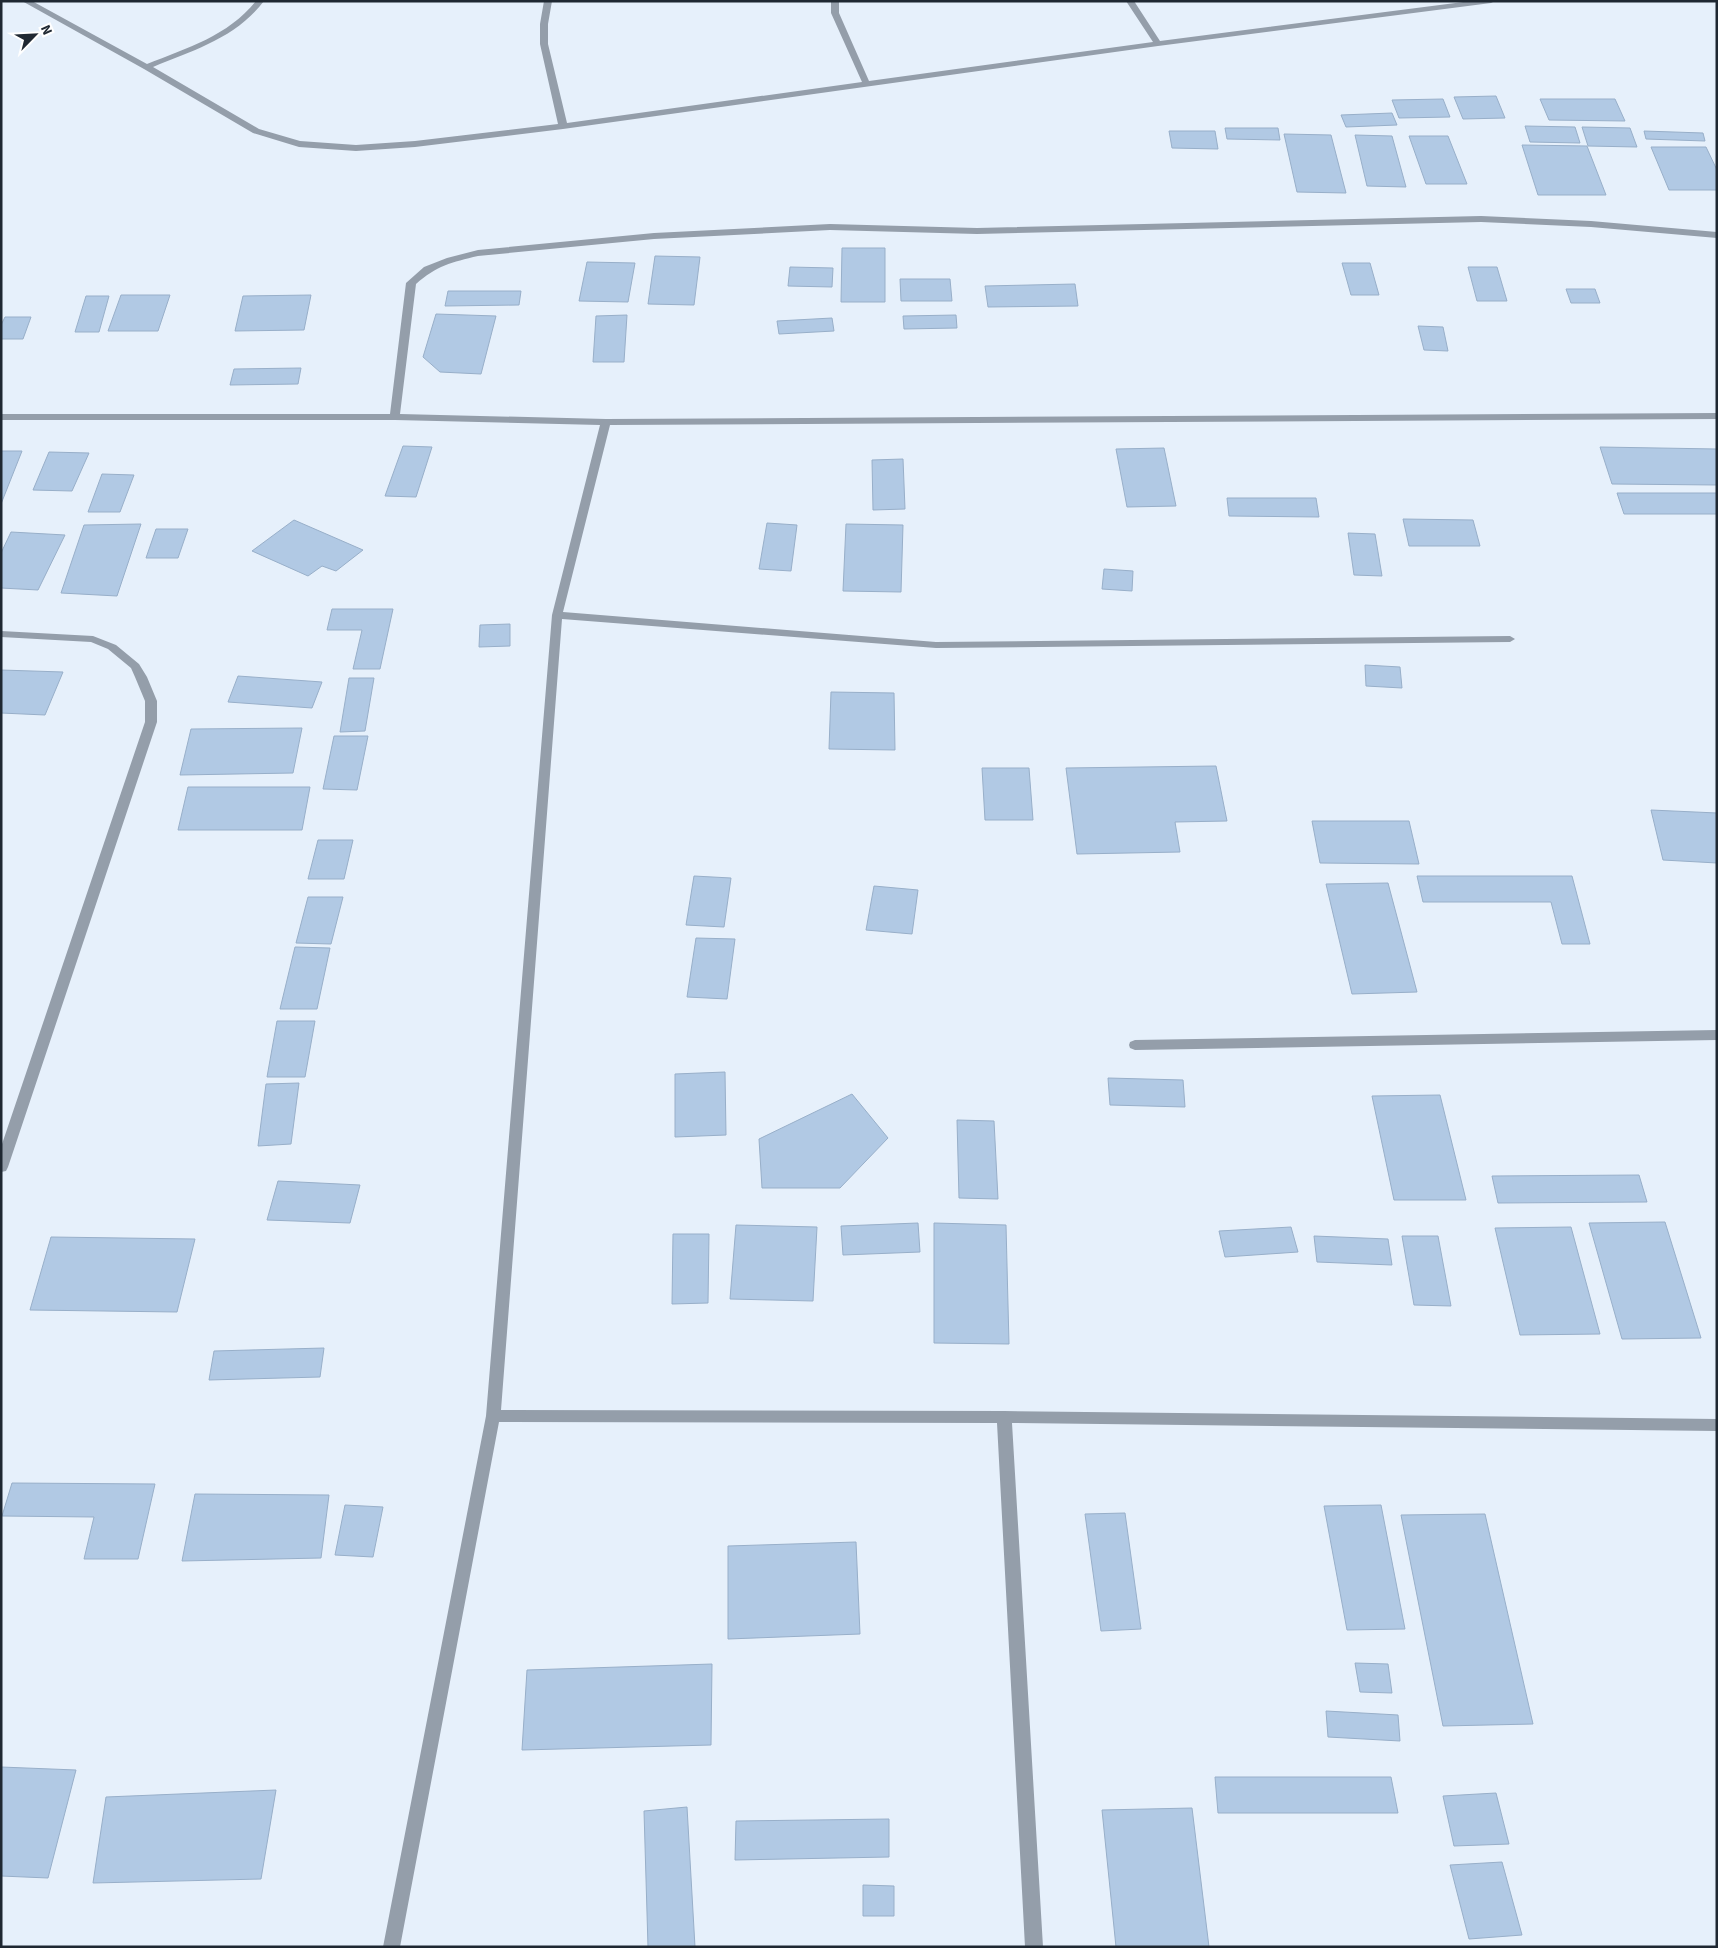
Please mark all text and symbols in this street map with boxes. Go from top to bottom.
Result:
north arrow [10,10,60,60]
text: N [35,22,57,38]

